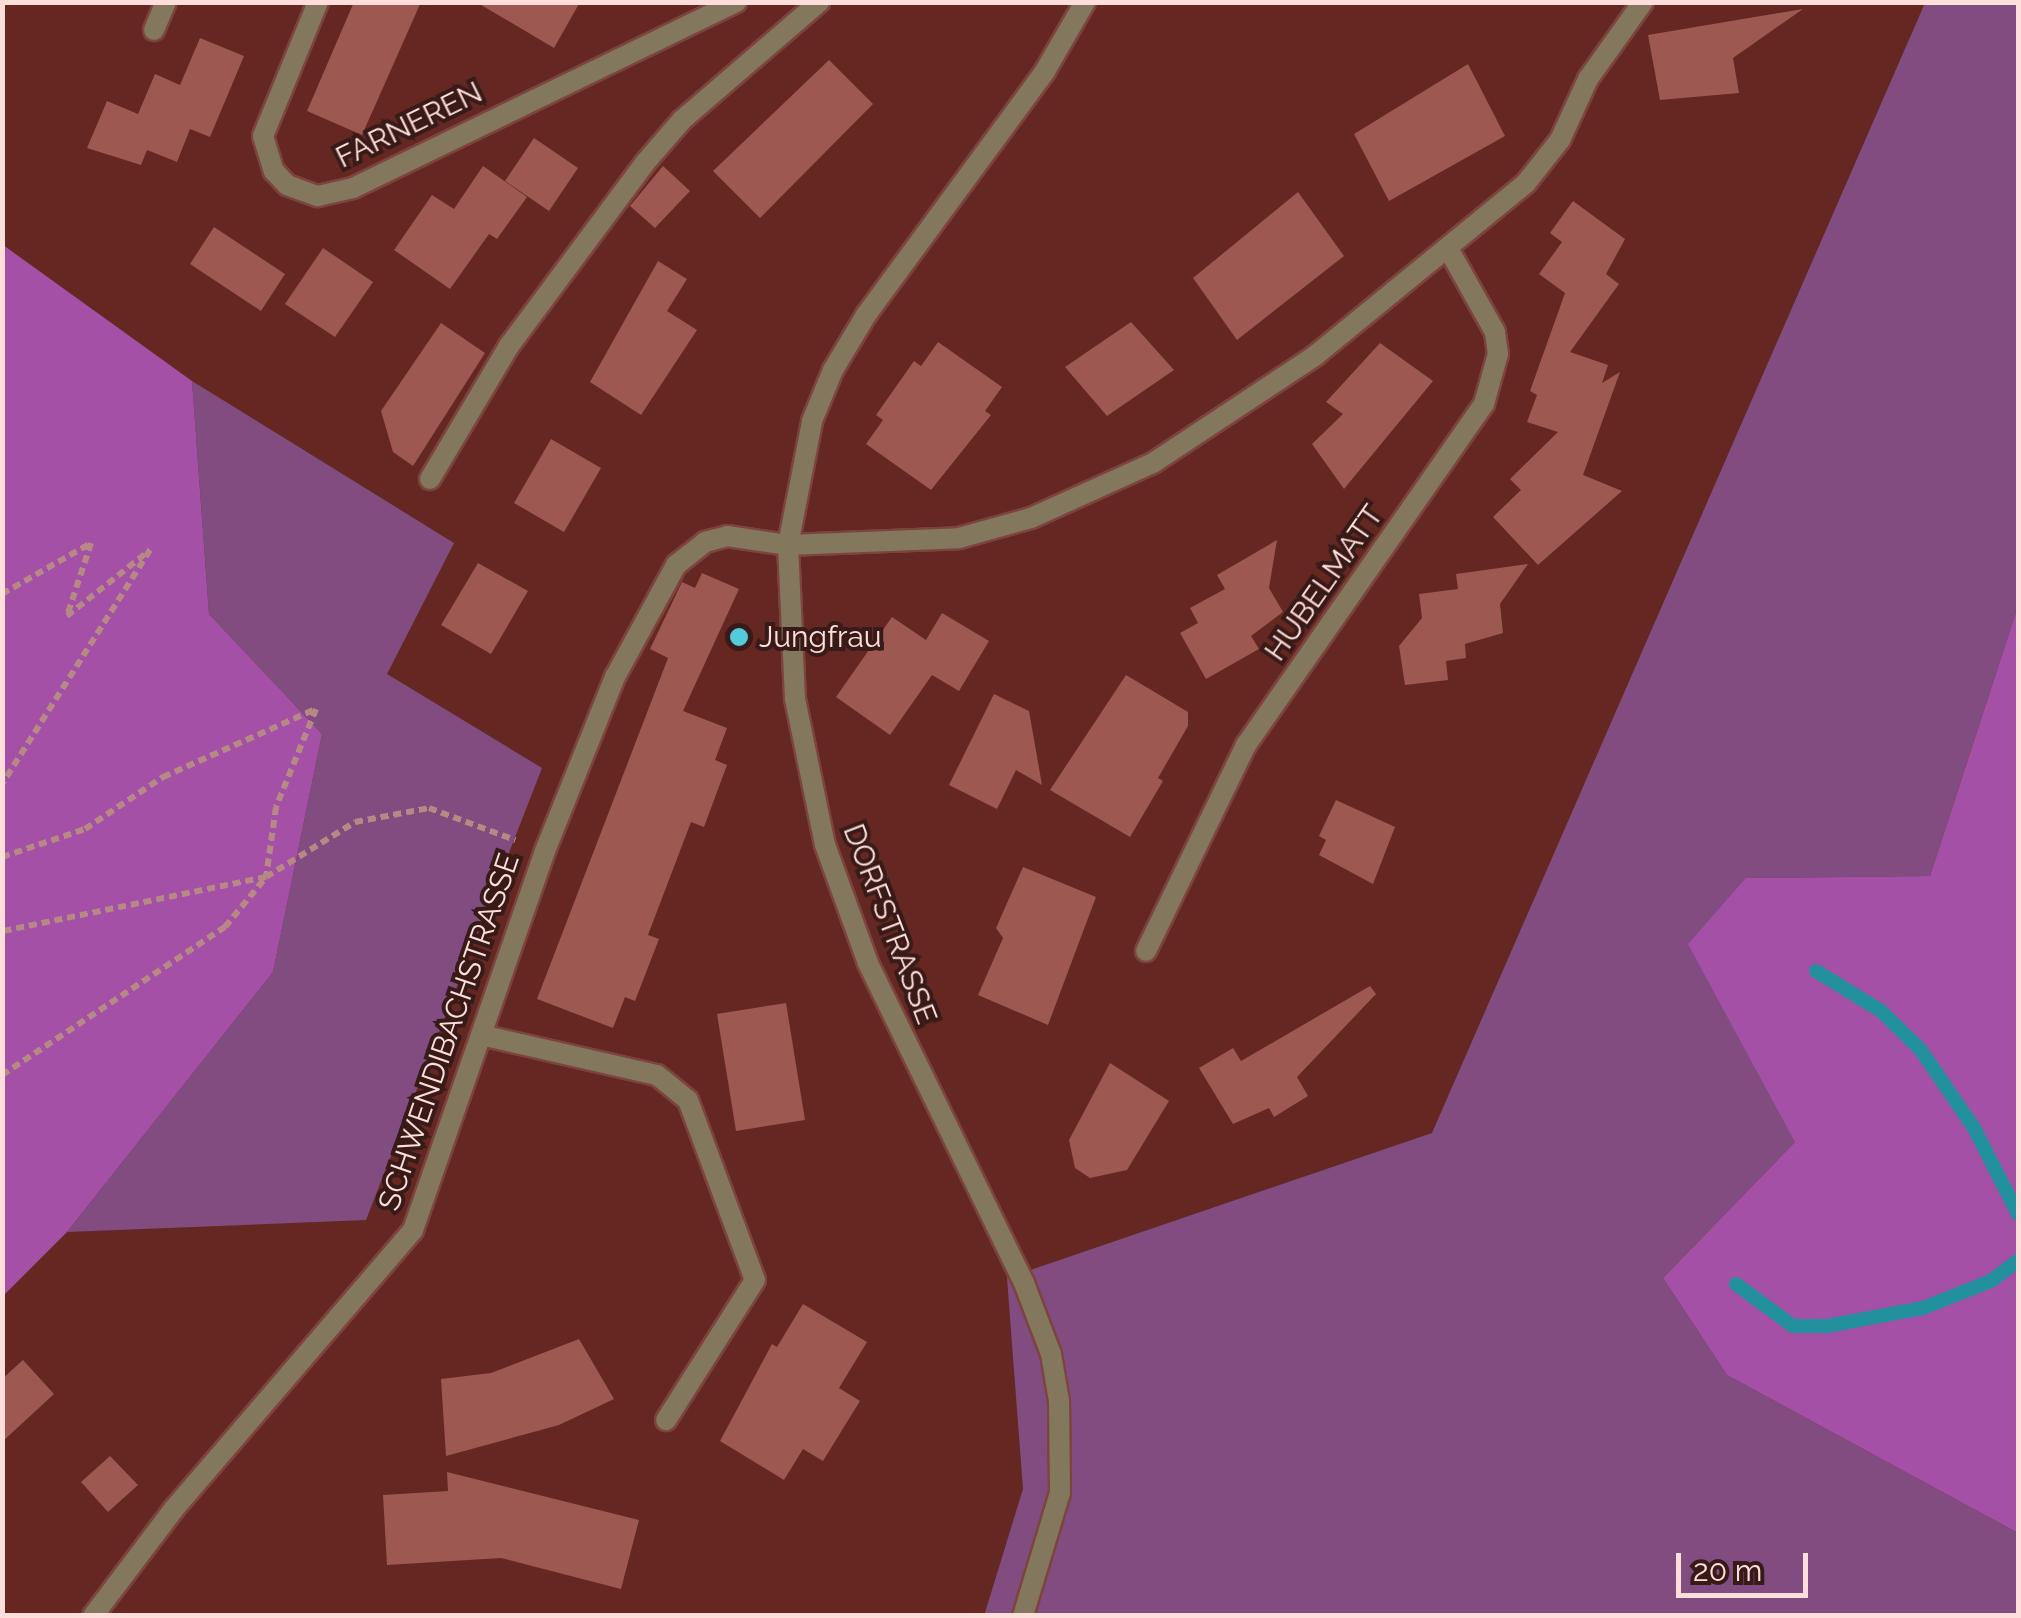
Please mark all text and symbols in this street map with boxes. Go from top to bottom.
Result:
street label: FARNEREN [330,74,488,176]
street label: HUBELMATT [1257,498,1391,668]
place label: Jungfrau [759,619,882,655]
marker: Jungfrau [728,626,750,648]
street label: DORFSTRASSE [835,819,945,1029]
street label: SCHWENDIBACHSTRASSE [371,849,527,1215]
scale bar [1681,1533,1814,1595]
text: 20 m [1693,1553,1762,1588]

